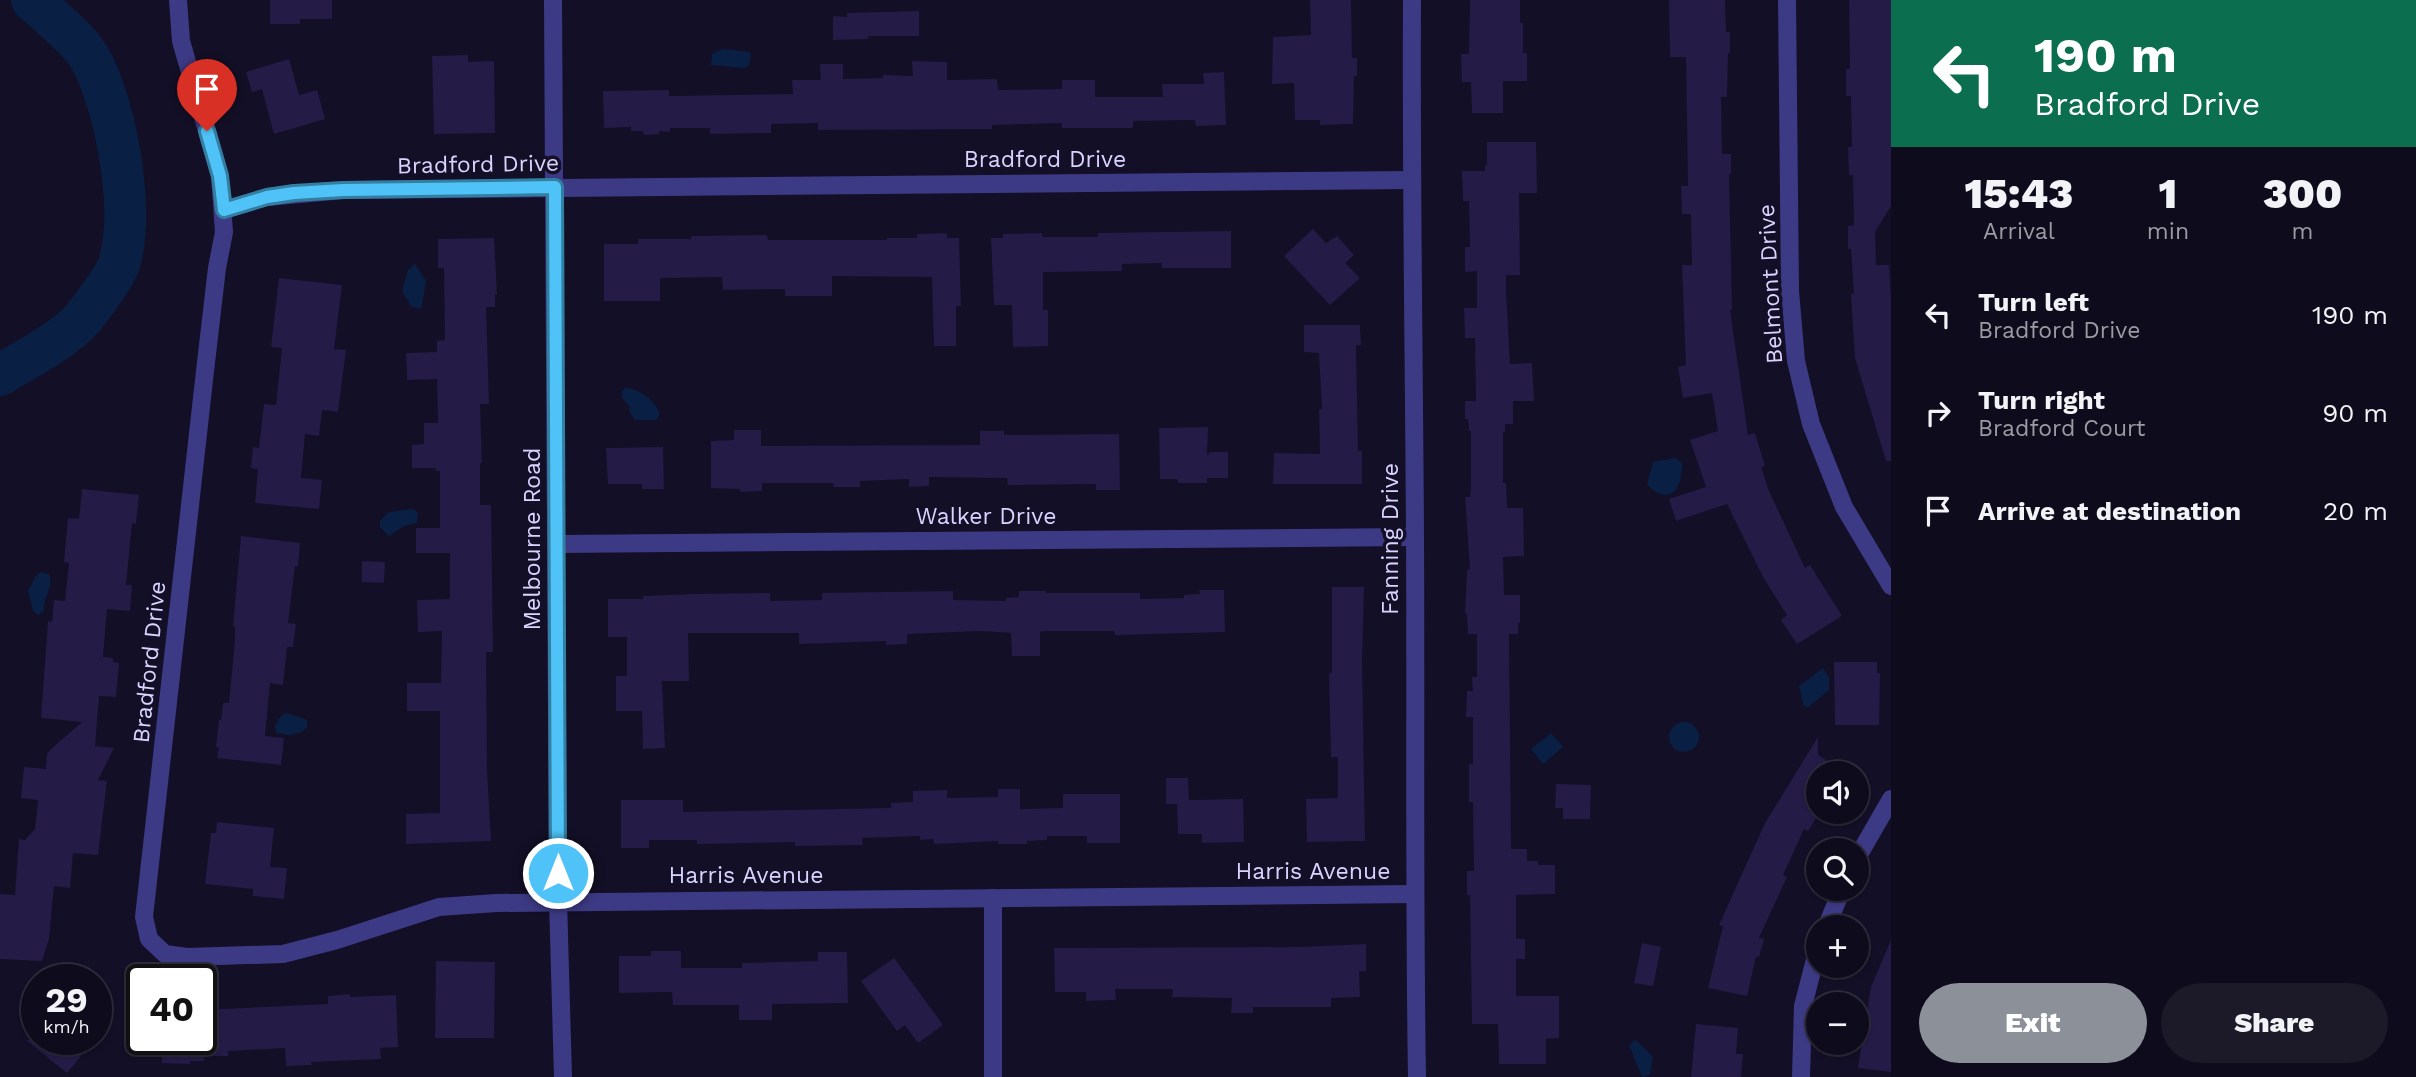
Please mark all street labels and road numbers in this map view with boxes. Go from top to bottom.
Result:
street label: Bradford Drive [964,146,1126,173]
street label: Bradford Drive [397,150,559,179]
street label: Belmont Drive [1753,203,1788,364]
street label: Melbourne Road [519,447,546,631]
street label: Fanning Drive [1377,463,1404,615]
street label: Walker Drive [915,503,1057,530]
street label: Bradford Drive [128,580,171,744]
street label: Harris Avenue [1235,858,1391,885]
street label: Harris Avenue [668,862,824,889]

